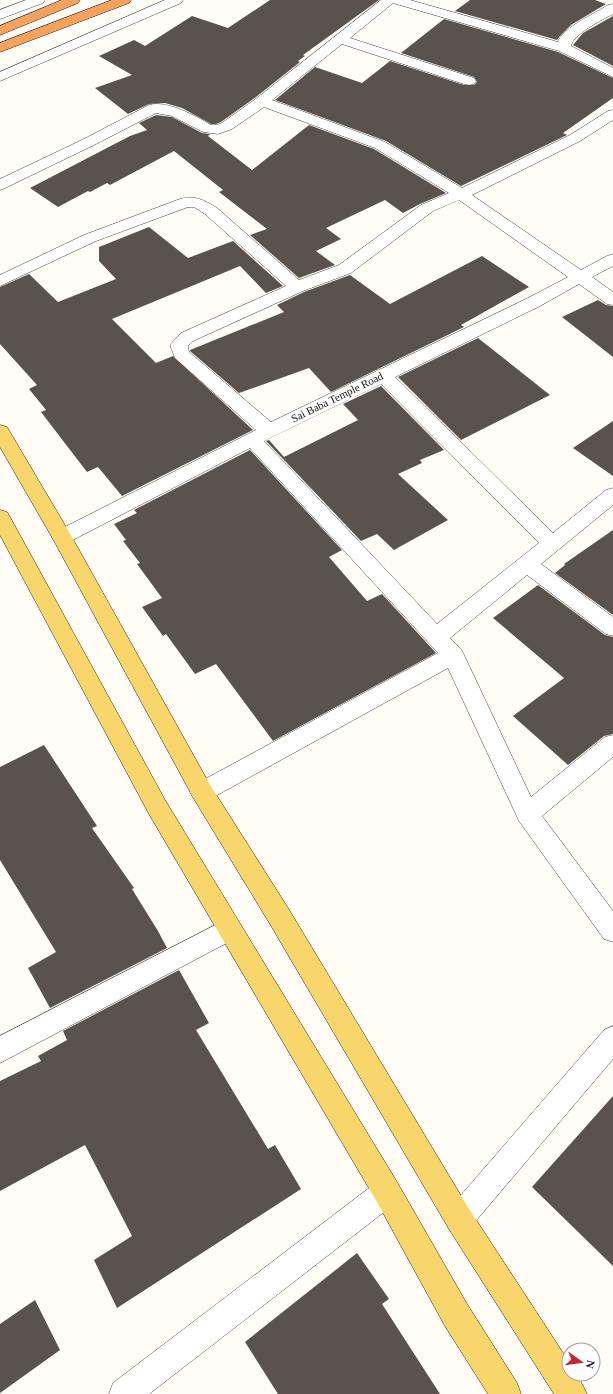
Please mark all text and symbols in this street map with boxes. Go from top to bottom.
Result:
street label: Sai Baba Temple Road [289,369,385,424]
north arrow [561,1342,601,1382]
text: N [584,1359,597,1370]

